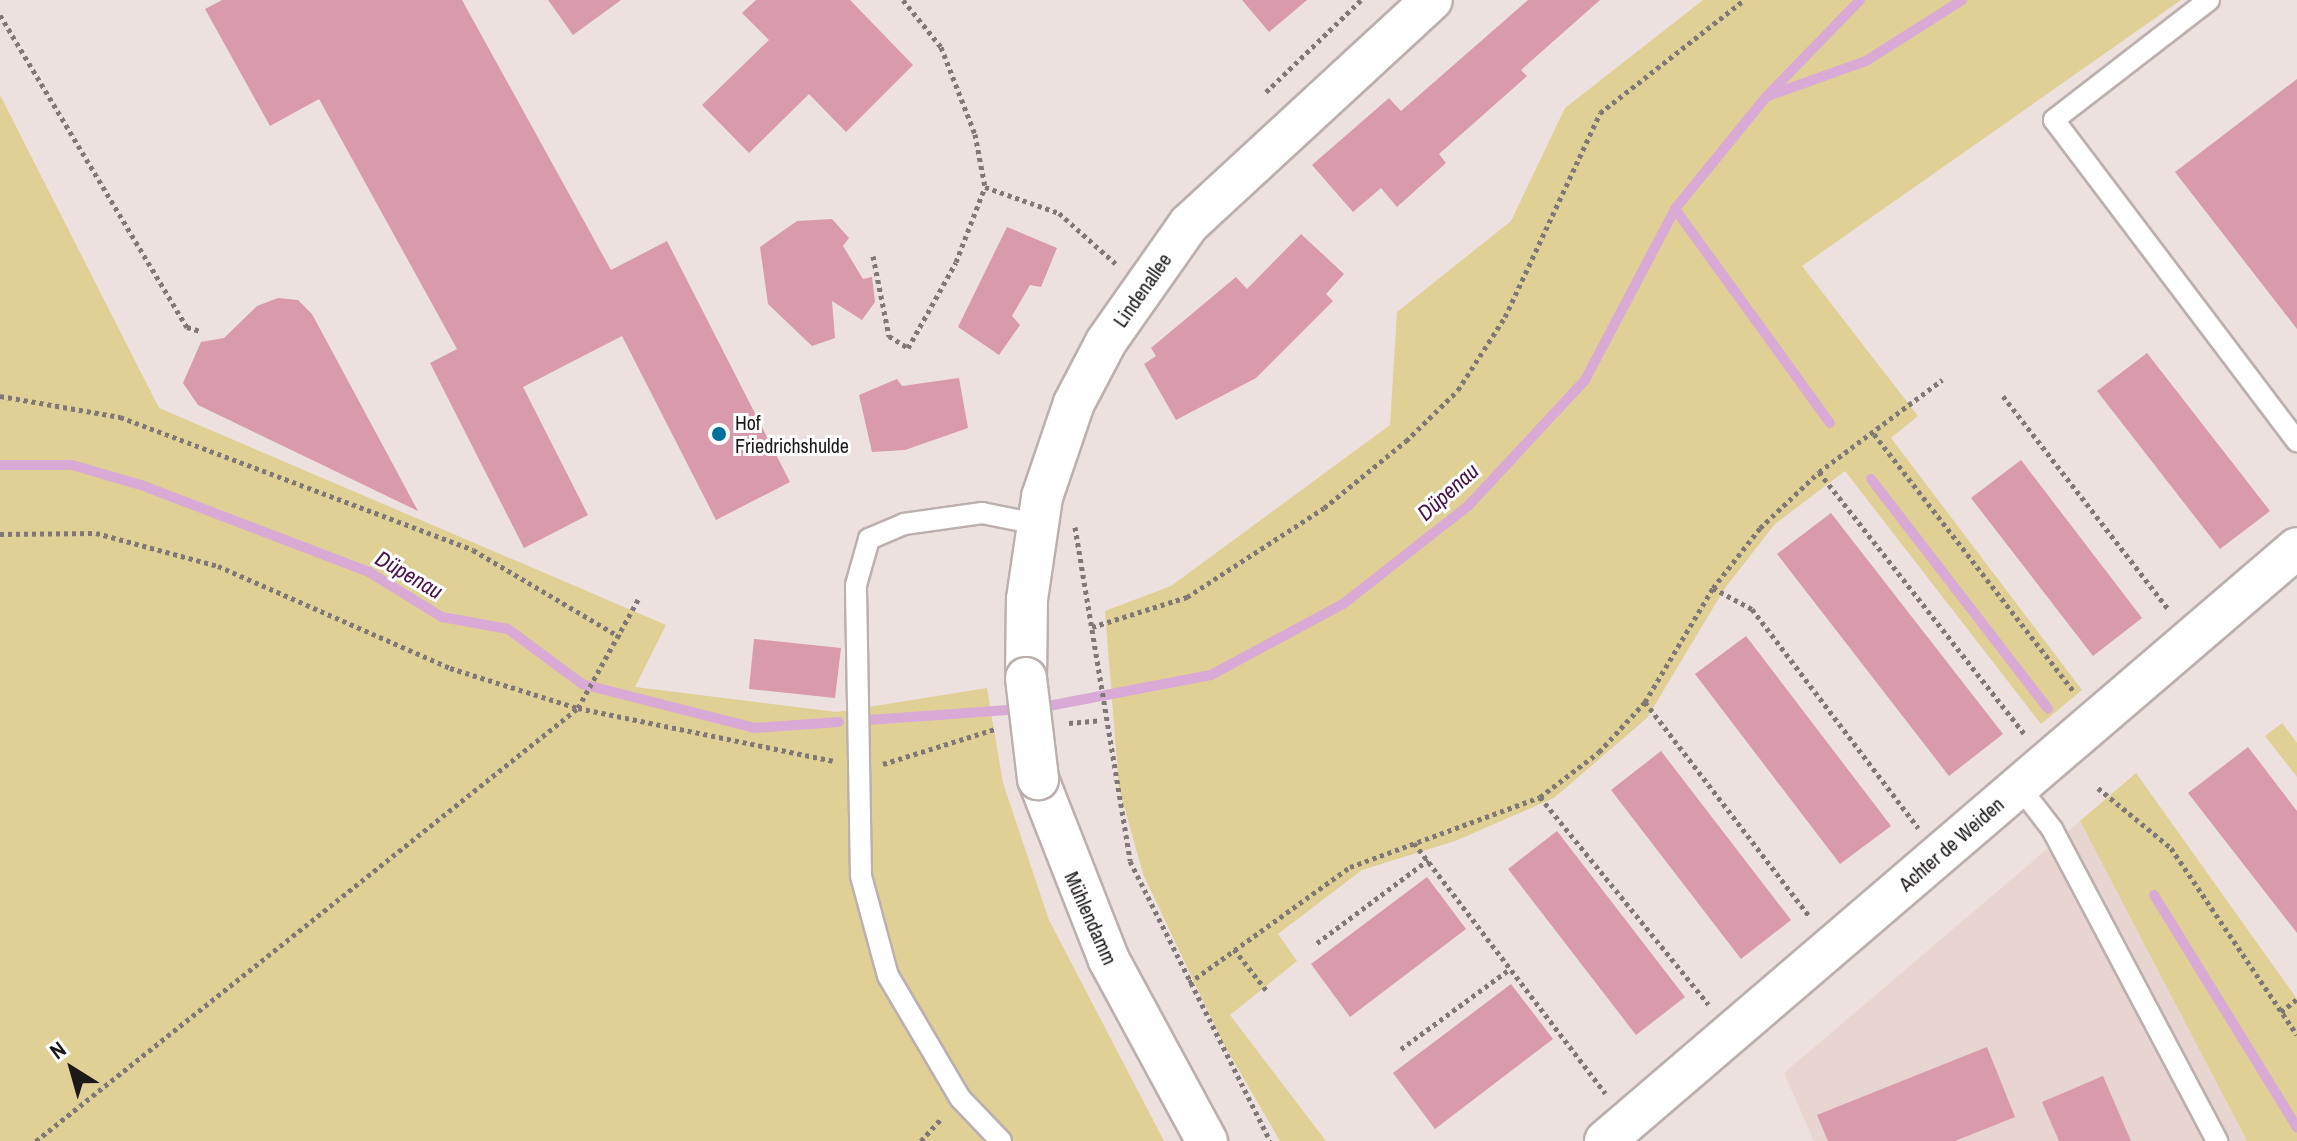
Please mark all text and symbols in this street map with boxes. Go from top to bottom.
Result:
street label: Lindenallee [1108,248,1176,332]
place label: Hof Friedrichshulde [735,410,849,457]
marker: Hof Friedrichshulde [710,425,728,443]
water label: Düpenau [1412,458,1484,526]
water label: Düpenau [371,545,447,605]
street label: Achter de Weiden [1894,792,2008,896]
street label: Mühlendamm [1060,868,1122,968]
north arrow [32,1029,112,1109]
text: N [43,1034,72,1066]

